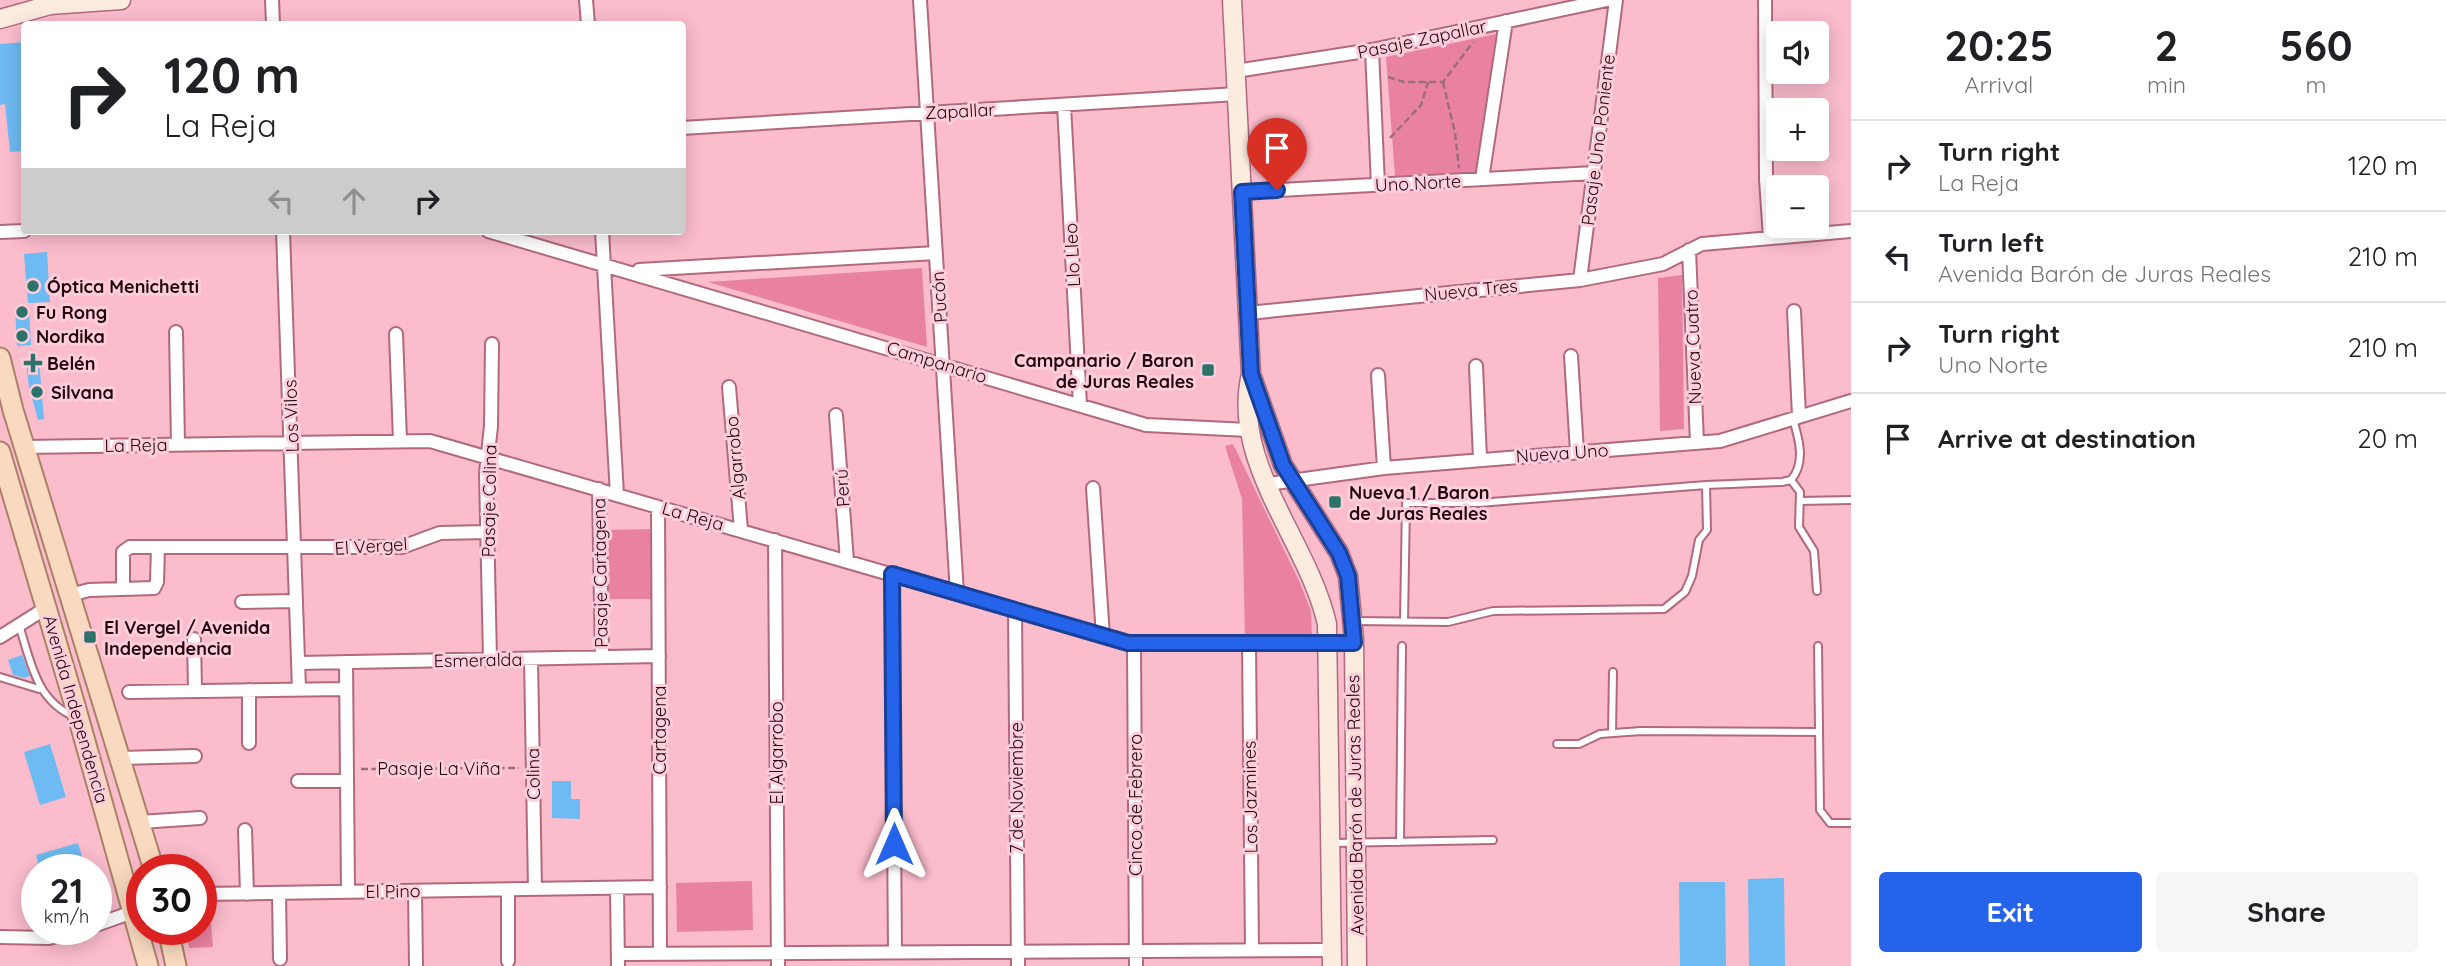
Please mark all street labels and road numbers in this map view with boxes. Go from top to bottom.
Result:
street label: Pasaje Zapallar [1355,14,1489,64]
street label: Pasaje Uno Poniente [1576,53,1620,227]
street label: Zapallar [924,98,996,124]
street label: Uno Norte [1374,169,1462,197]
street label: Llo Lleo [1059,222,1085,288]
street label: Pucón [926,271,952,323]
street label: Nueva Tres [1423,274,1519,306]
street label: Nueva Cuatro [1679,289,1707,405]
street label: Campanario [884,336,990,388]
street label: Los Vilos [278,379,304,453]
street label: Algarrobo [720,415,750,501]
street label: La Reja [104,433,168,457]
street label: Nueva Uno [1515,438,1609,468]
street label: Pasaje Colina [477,444,501,558]
street label: Perú [829,468,855,508]
street label: La Reja [659,496,727,536]
street label: Pasaje Cartagena [587,498,613,648]
street label: El Vergel [334,532,408,560]
street label: Avenida Independencia [38,612,114,806]
street label: Esmeralda [433,648,523,672]
street label: Avenida Barón de Juras Reales [1341,674,1369,936]
street label: Cartagena [648,686,671,774]
street label: El Algarrobo [765,701,788,805]
street label: 7 de Noviembre [1005,722,1028,854]
street label: Cinco de Febrero [1124,734,1147,876]
street label: Los Jazmines [1238,740,1262,854]
street label: Colina [521,748,545,800]
street label: Pasaje La Viña [377,757,501,780]
street label: El Pino [365,879,421,903]

